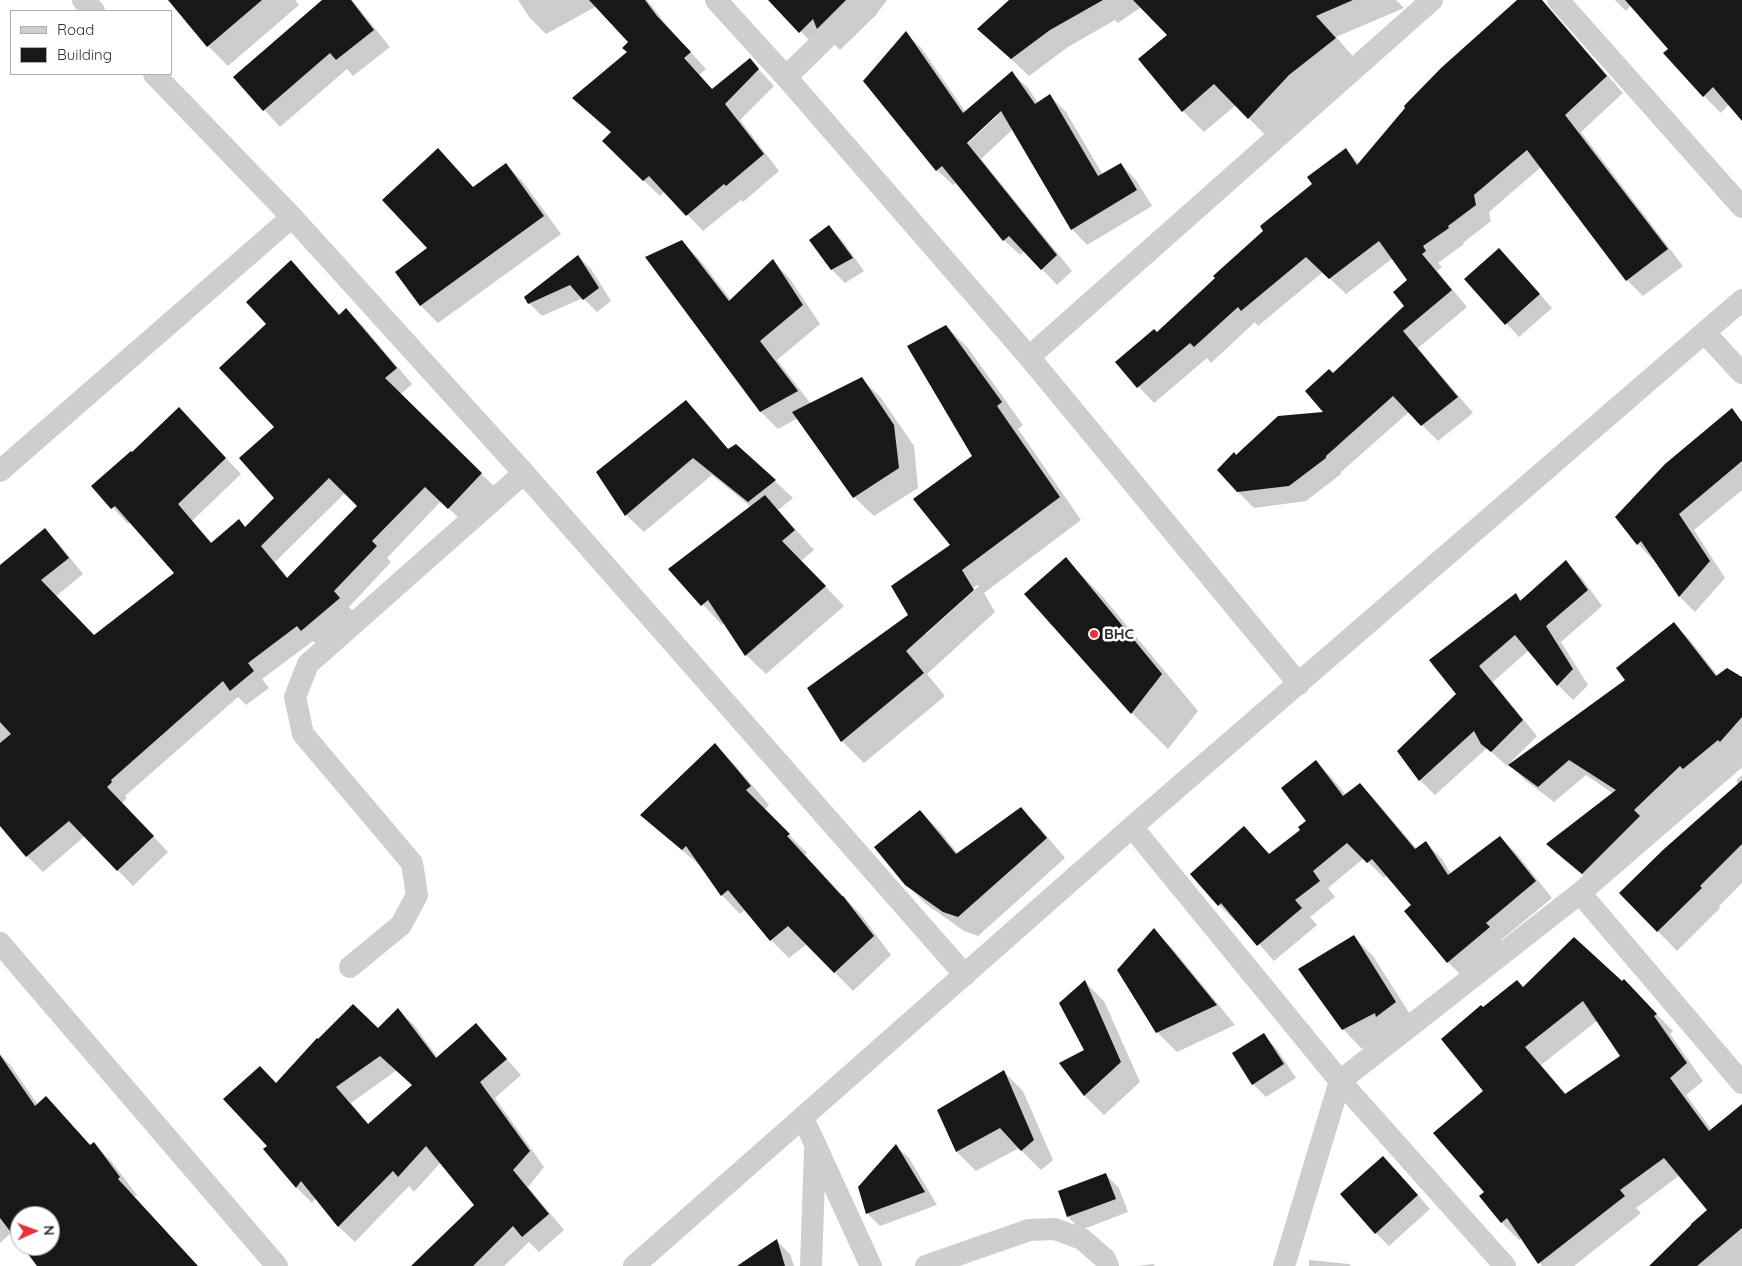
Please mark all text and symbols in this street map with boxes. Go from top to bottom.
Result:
legend [10,10,172,75]
text: Road [57,20,94,39]
text: Building [57,45,112,64]
place label: BHC [1104,625,1134,643]
marker: BHC [1088,628,1100,640]
north arrow [10,1206,60,1256]
text: N [40,1225,58,1236]

